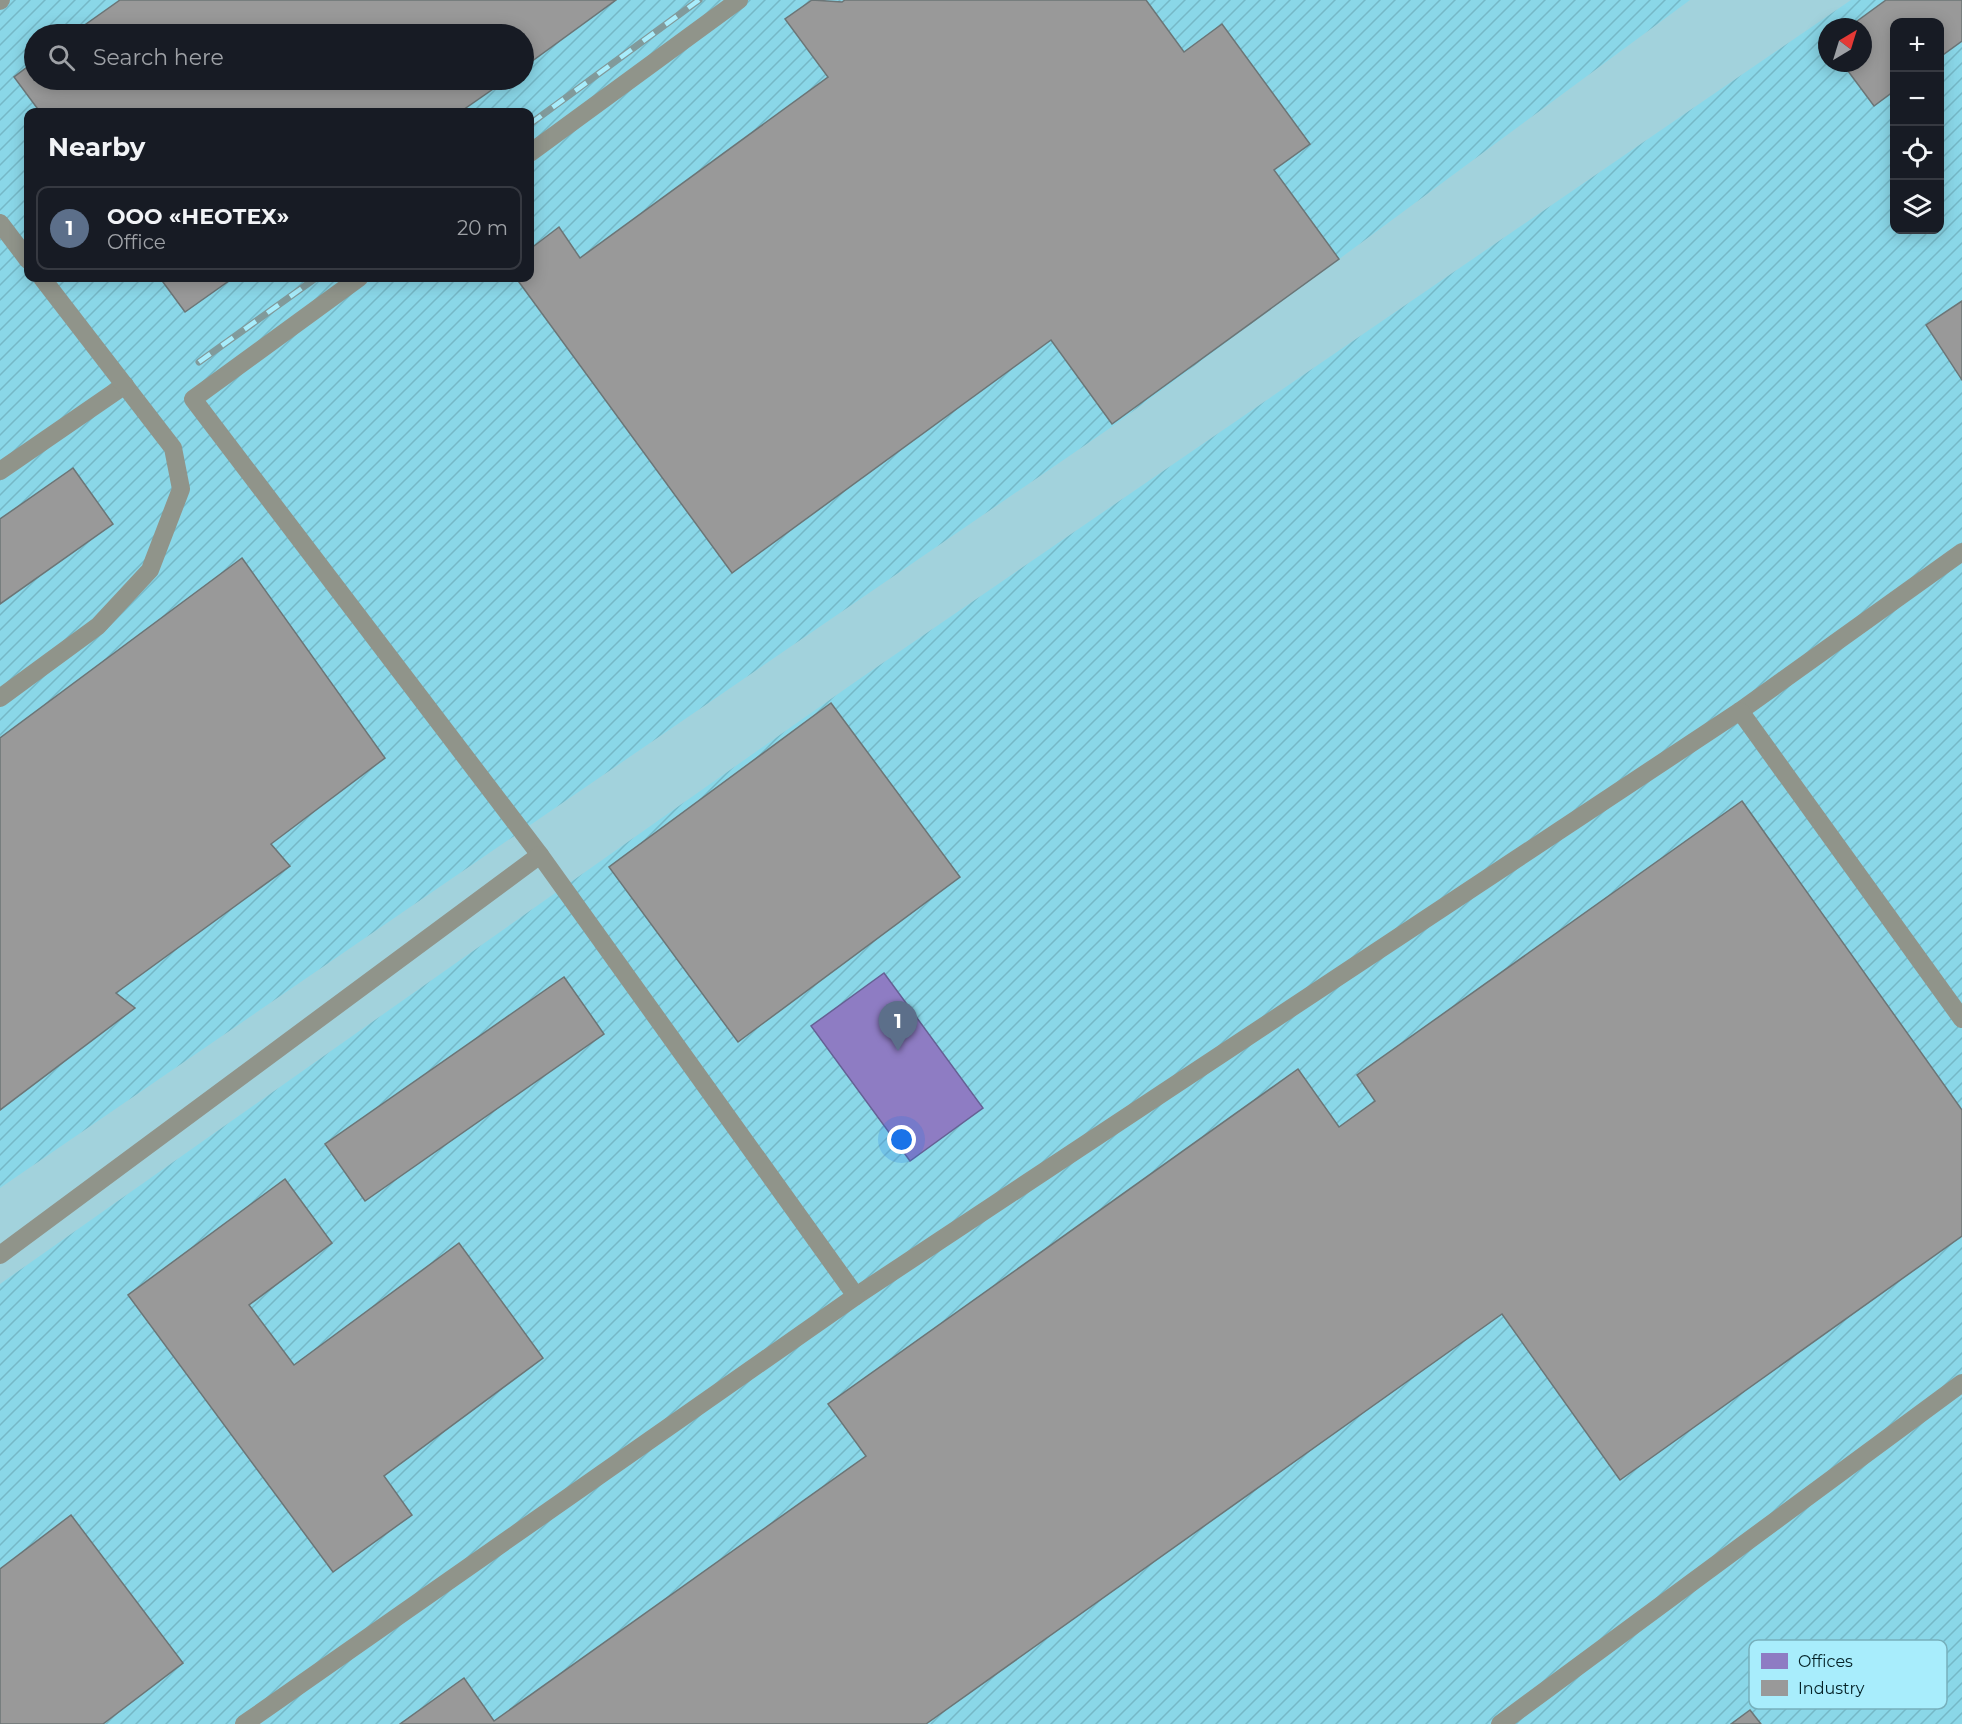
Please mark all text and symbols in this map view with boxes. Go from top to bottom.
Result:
north arrow [1818,18,1872,72]
map controls [1890,18,1944,234]
button: + [1890,18,1944,72]
search box [24,24,534,90]
icon: search [45,41,78,74]
text: Search here [93,44,224,71]
button: − [1890,72,1944,126]
button: locate [1890,126,1944,180]
text: Nearby [48,131,145,163]
button: layers [1890,180,1944,234]
text: ООО «НЕОТЕХ» [107,203,289,230]
text: 1 [66,216,73,240]
text: 20 m [457,216,508,240]
text: Office [107,230,166,254]
pin: 1 [878,1002,918,1051]
your location [887,1125,916,1154]
legend [1749,1640,1947,1709]
text: Offices [1798,1652,1853,1671]
text: Industry [1798,1679,1865,1698]

